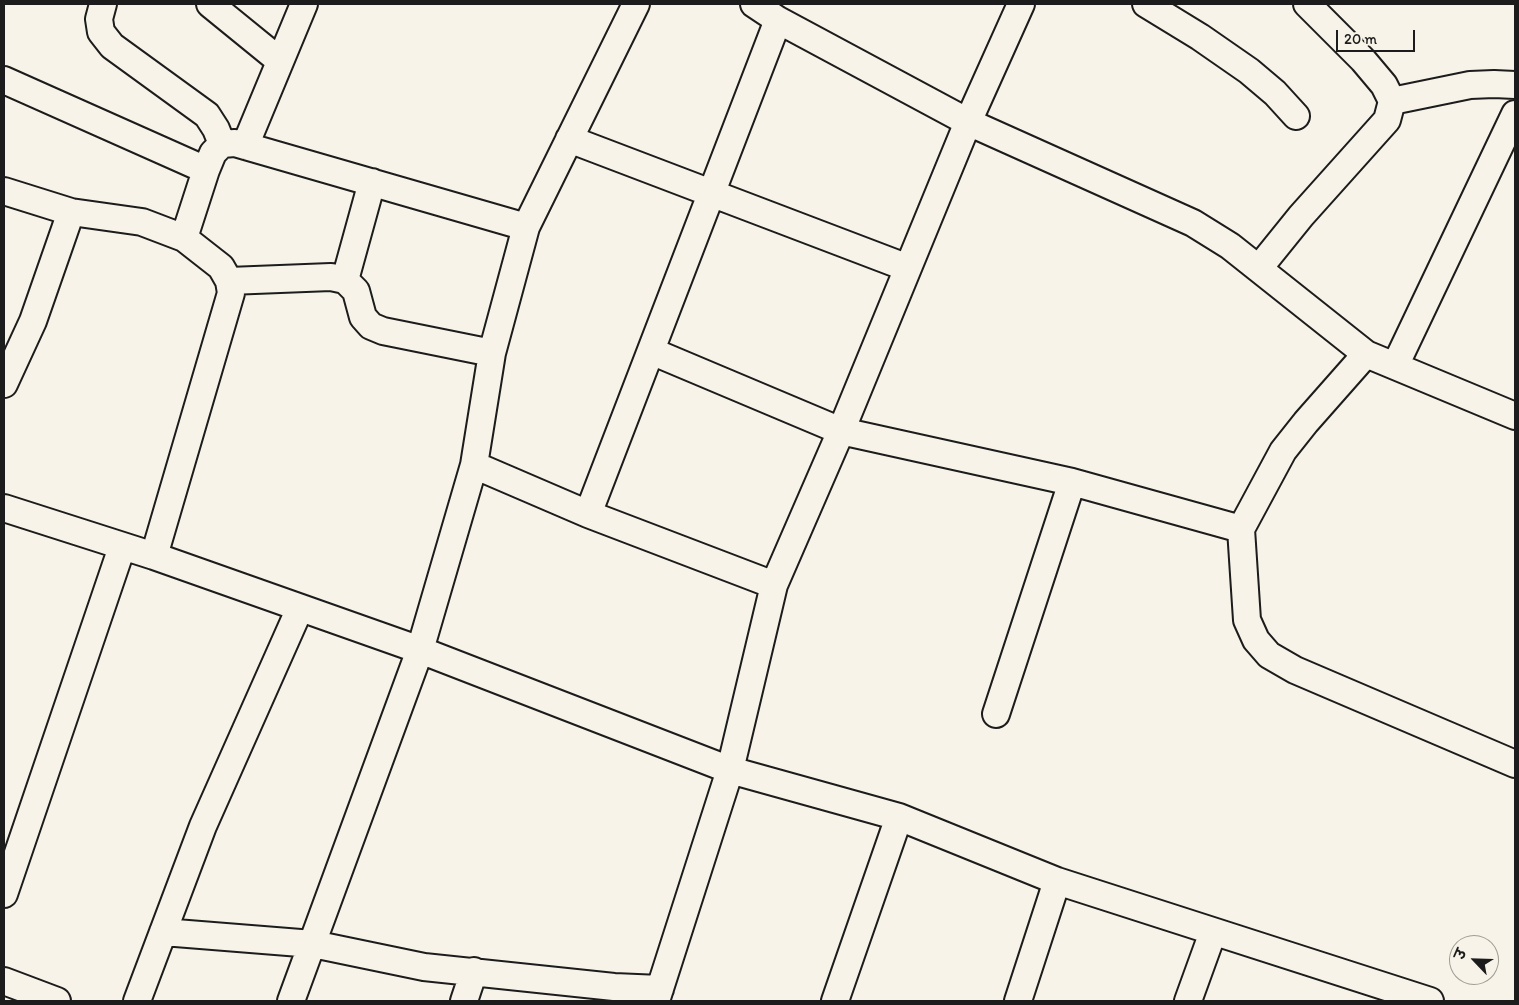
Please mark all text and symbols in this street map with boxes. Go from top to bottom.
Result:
scale bar [1339,20,1418,52]
text: 20 m [1344,30,1377,48]
north arrow [1449,935,1499,985]
text: उ [1451,946,1470,962]

